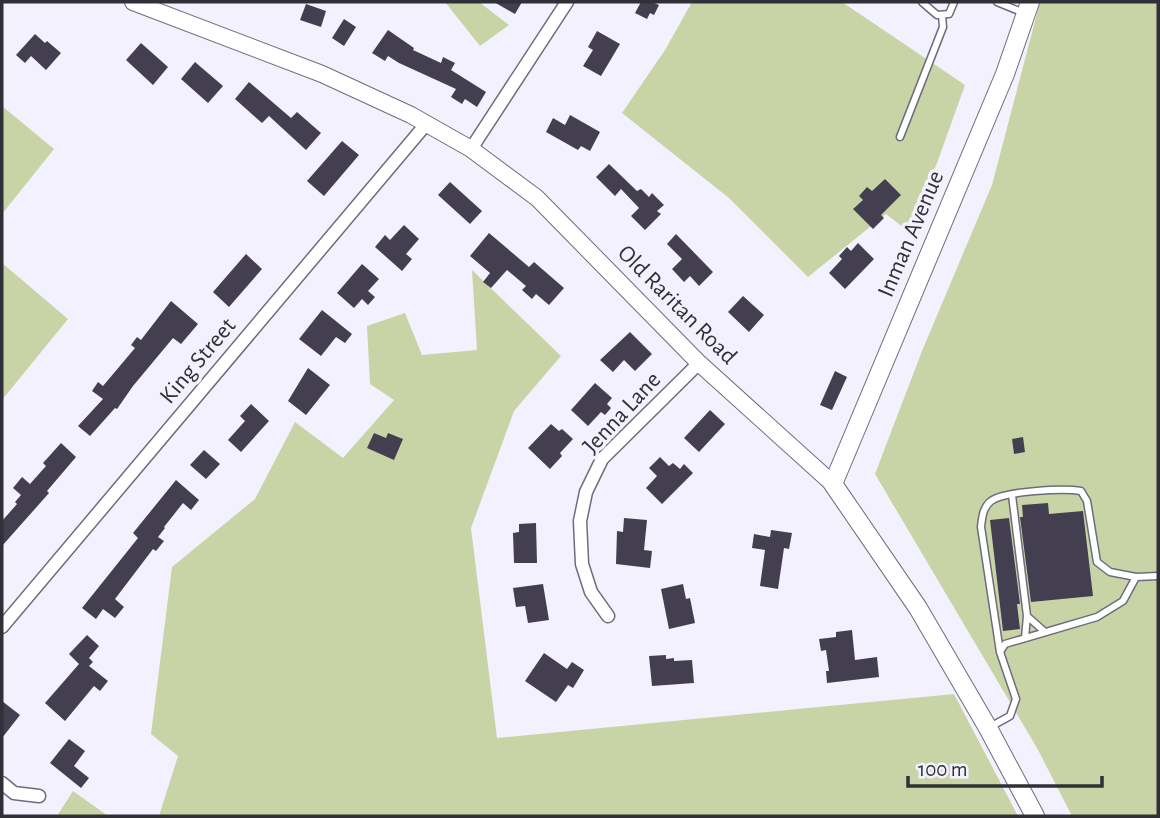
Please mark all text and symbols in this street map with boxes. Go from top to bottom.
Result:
street label: Inman Avenue [874,167,948,301]
street label: Old Raritan Road [613,241,741,369]
street label: King Street [156,313,241,408]
street label: Jenna Lane [578,368,666,458]
scale bar [908,744,1102,788]
text: 100 m [918,759,968,780]

